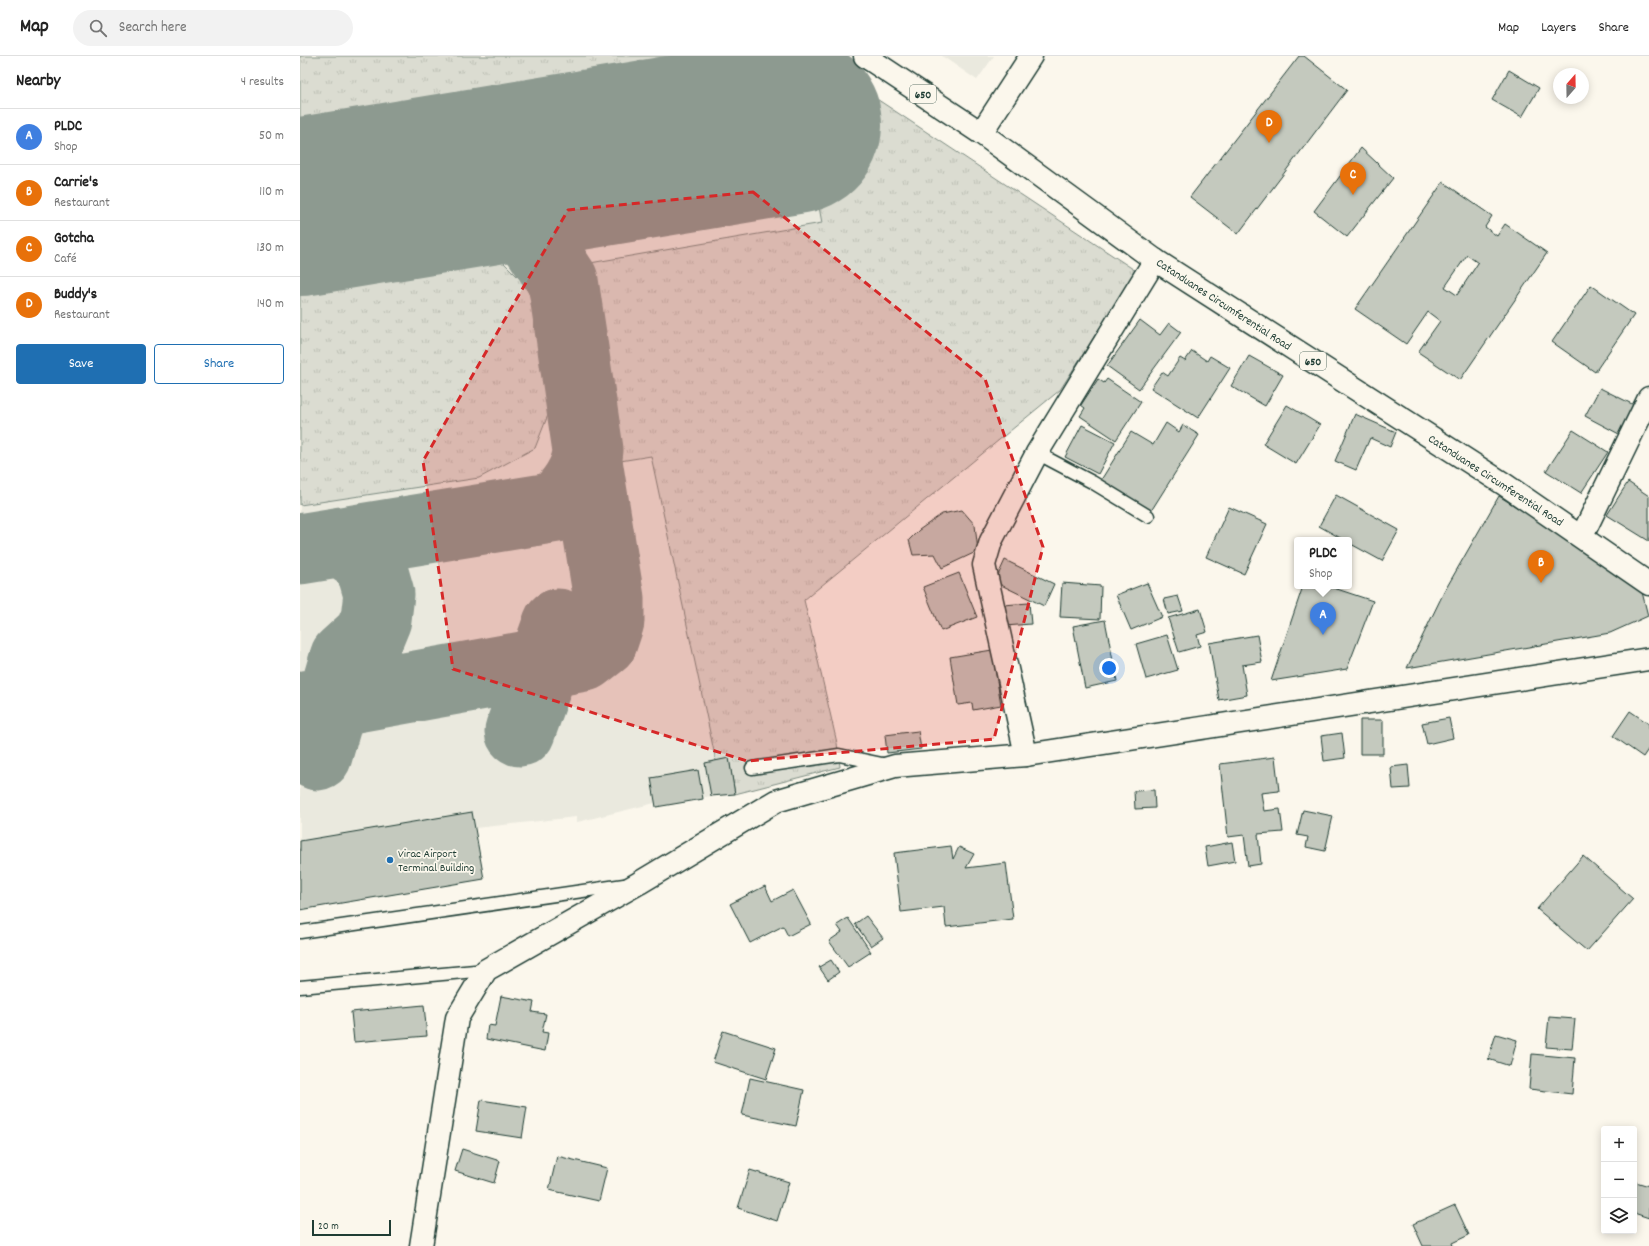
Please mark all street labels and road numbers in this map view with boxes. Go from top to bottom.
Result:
road number: 650 [910,85,936,103]
street label: Catanduanes Circumferential Road [1152,255,1294,355]
road number: 650 [1300,352,1326,370]
street label: Catanduanes Circumferential Road [1424,431,1566,531]

